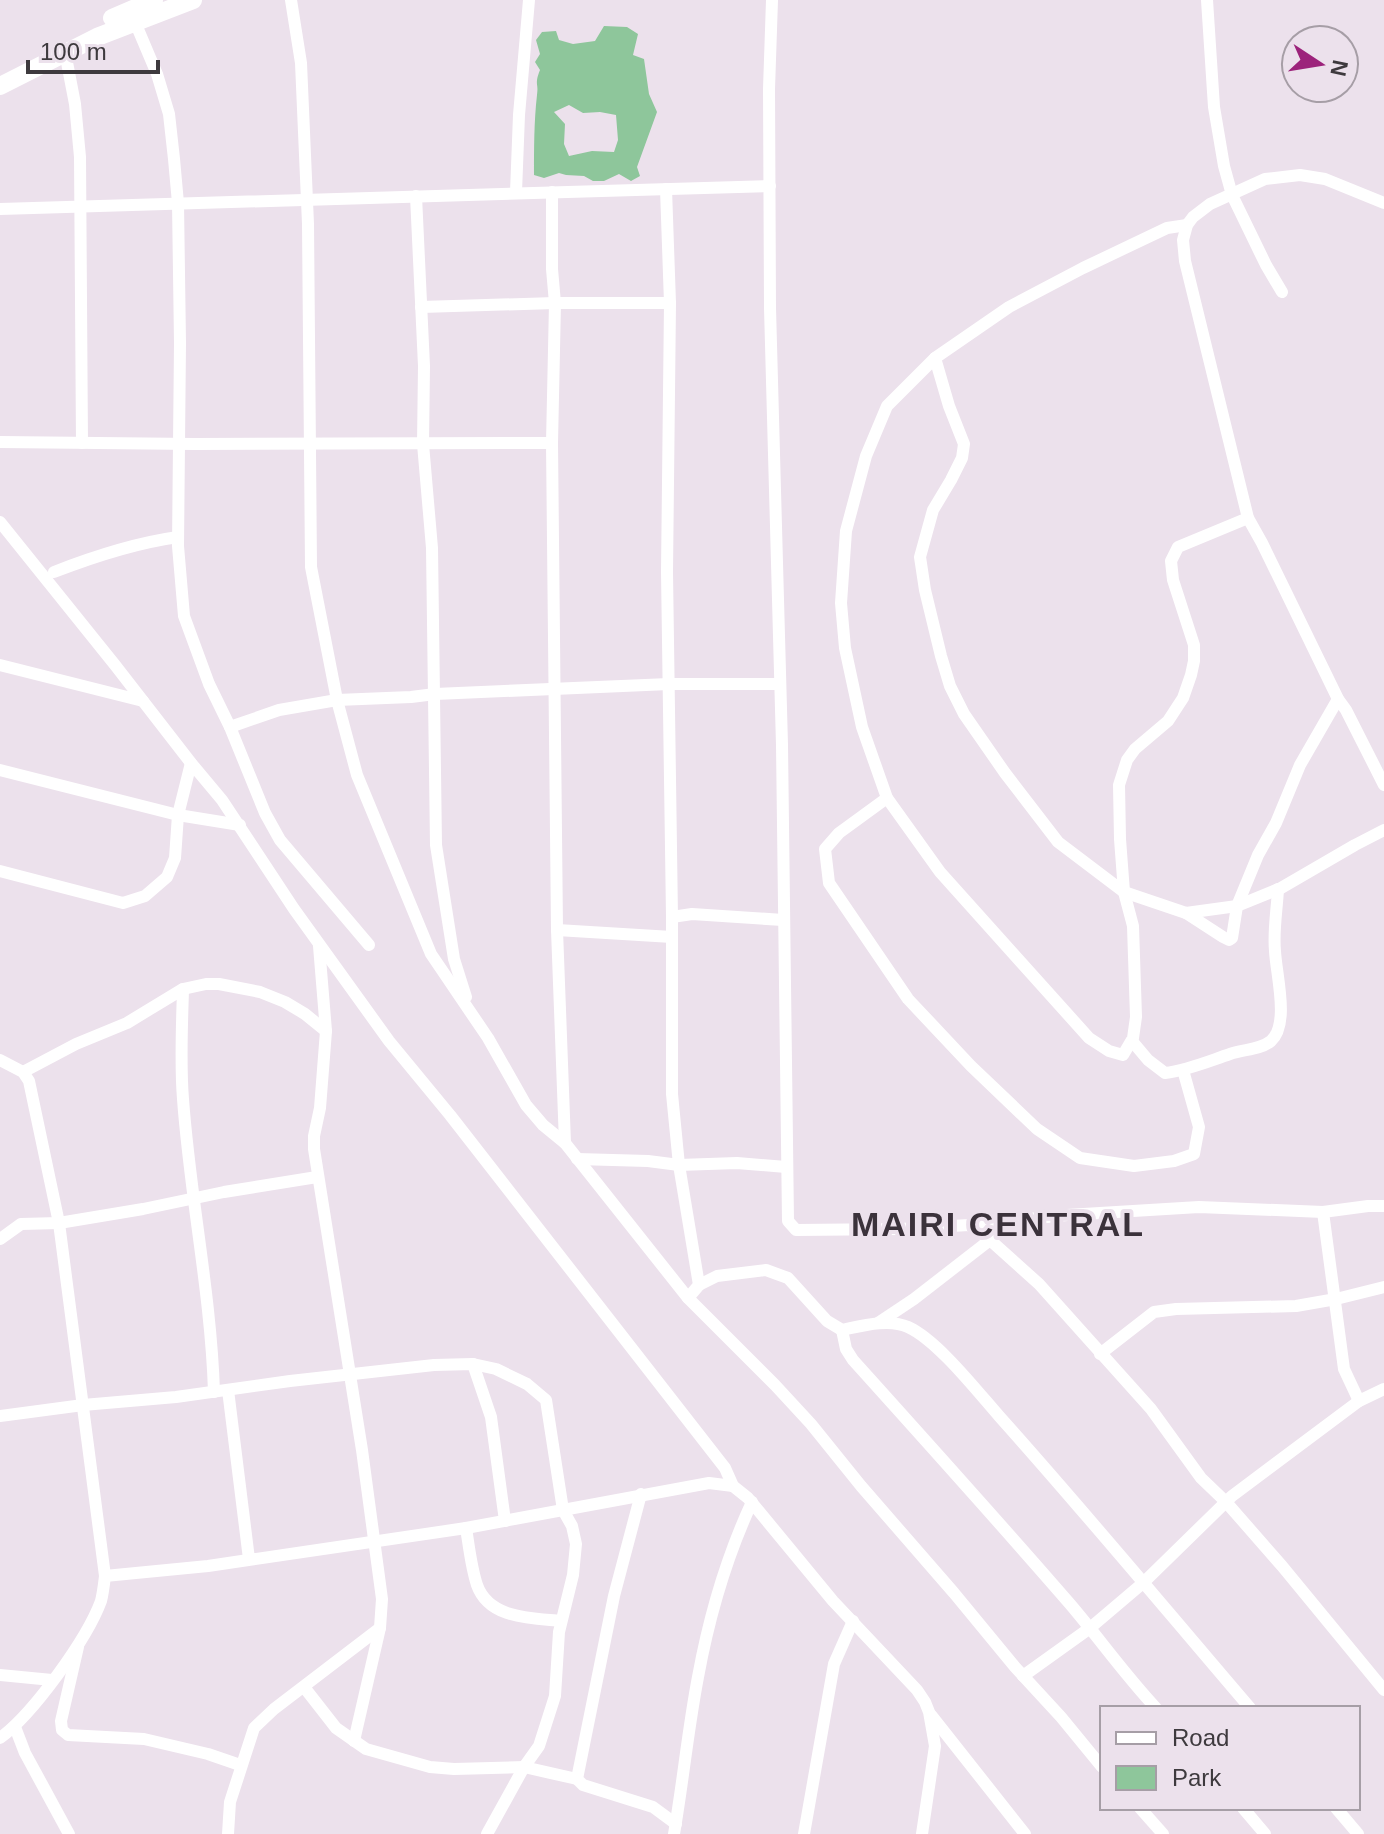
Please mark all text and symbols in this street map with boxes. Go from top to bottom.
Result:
scale bar [28,24,158,74]
north arrow [1280,24,1360,104]
text: 100 m [40,38,107,65]
text: N [1325,58,1353,78]
district label: MAIRI CENTRAL [851,1205,1145,1243]
legend [1100,1706,1360,1810]
text: Road [1172,1724,1229,1751]
text: Park [1172,1764,1222,1791]

